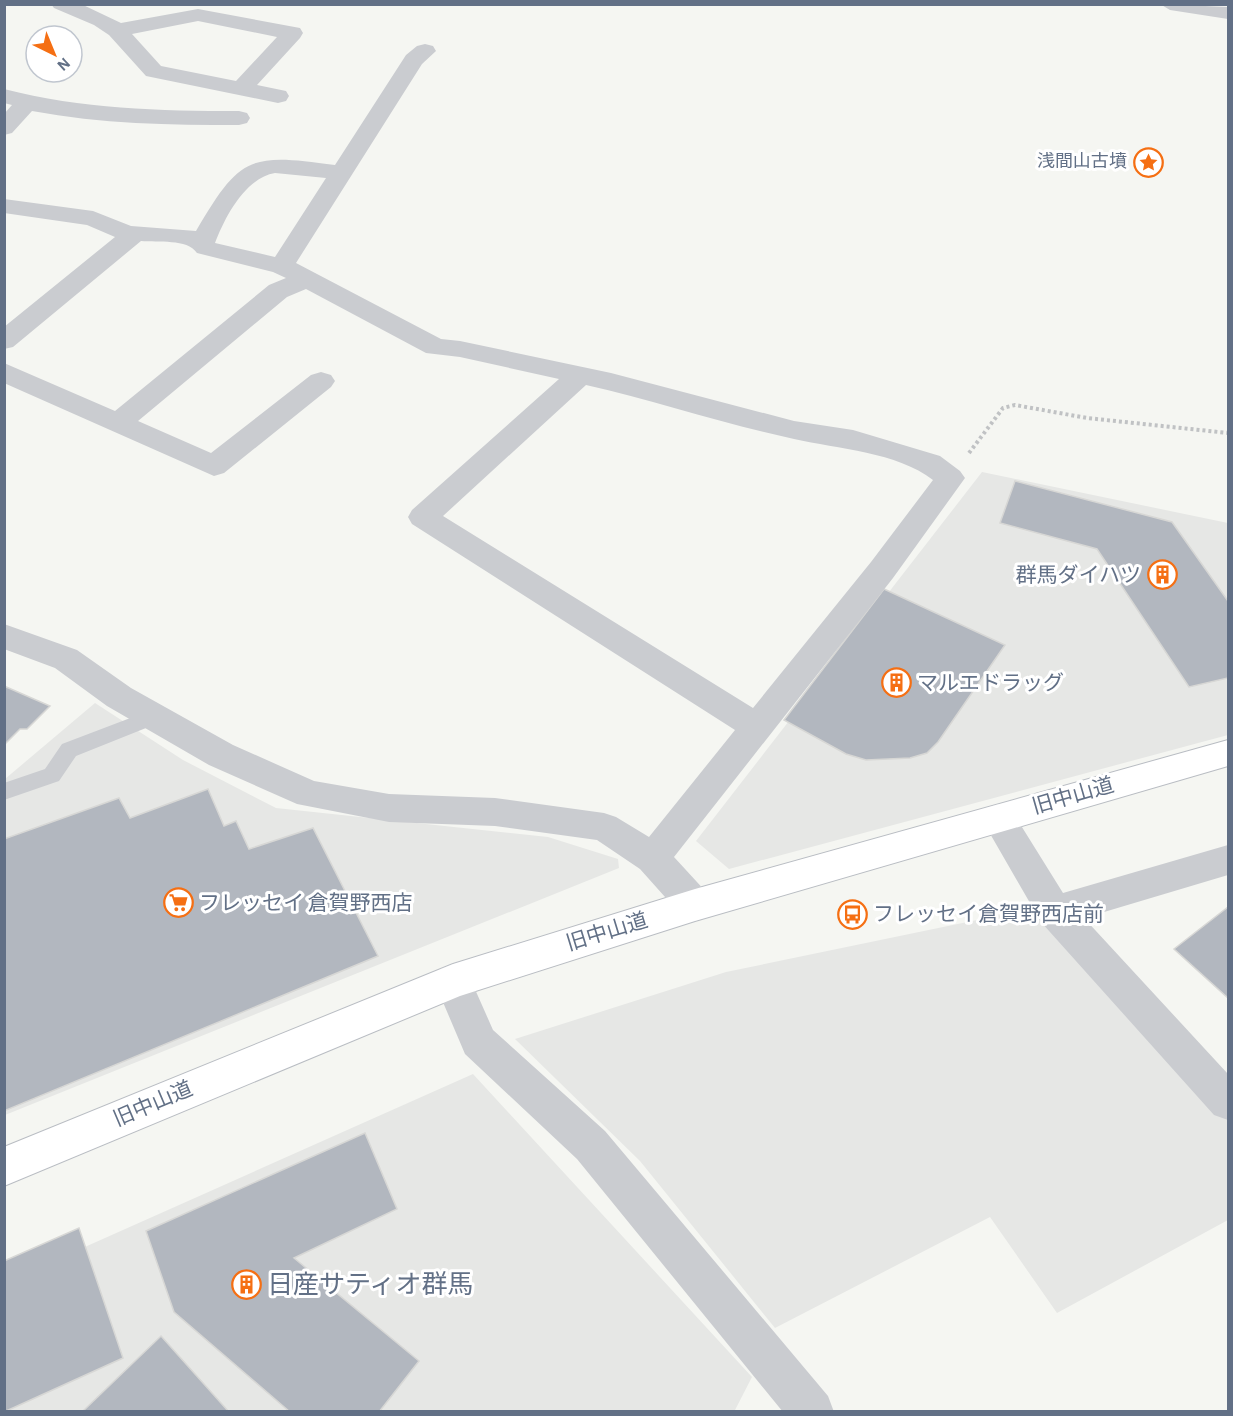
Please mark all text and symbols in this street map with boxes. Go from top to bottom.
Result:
north arrow [24,24,84,84]
text: N [54,55,73,74]
place icon: 浅間山古墳 [1132,146,1164,178]
place label: 浅間山古墳 [1037,151,1127,171]
building icon: 群馬ダイハツ [1146,559,1178,591]
place label: 群馬ダイハツ [1015,564,1141,586]
building icon: マルエドラッグ [880,667,912,699]
place label: マルエドラッグ [917,672,1064,694]
street label: 旧中山道 [1029,773,1116,818]
supermarket icon: フレッセイ 倉賀野西店 [162,887,194,919]
place label: フレッセイ 倉賀野西店 [199,892,412,914]
bus stop icon: フレッセイ倉賀野西店前 [836,898,868,930]
place label: フレッセイ倉賀野西店前 [873,903,1104,925]
street label: 旧中山道 [563,909,650,954]
street label: 旧中山道 [110,1077,196,1130]
building icon: 日産サティオ群馬 [230,1269,262,1301]
place label: 日産サティオ群馬 [267,1271,473,1298]

